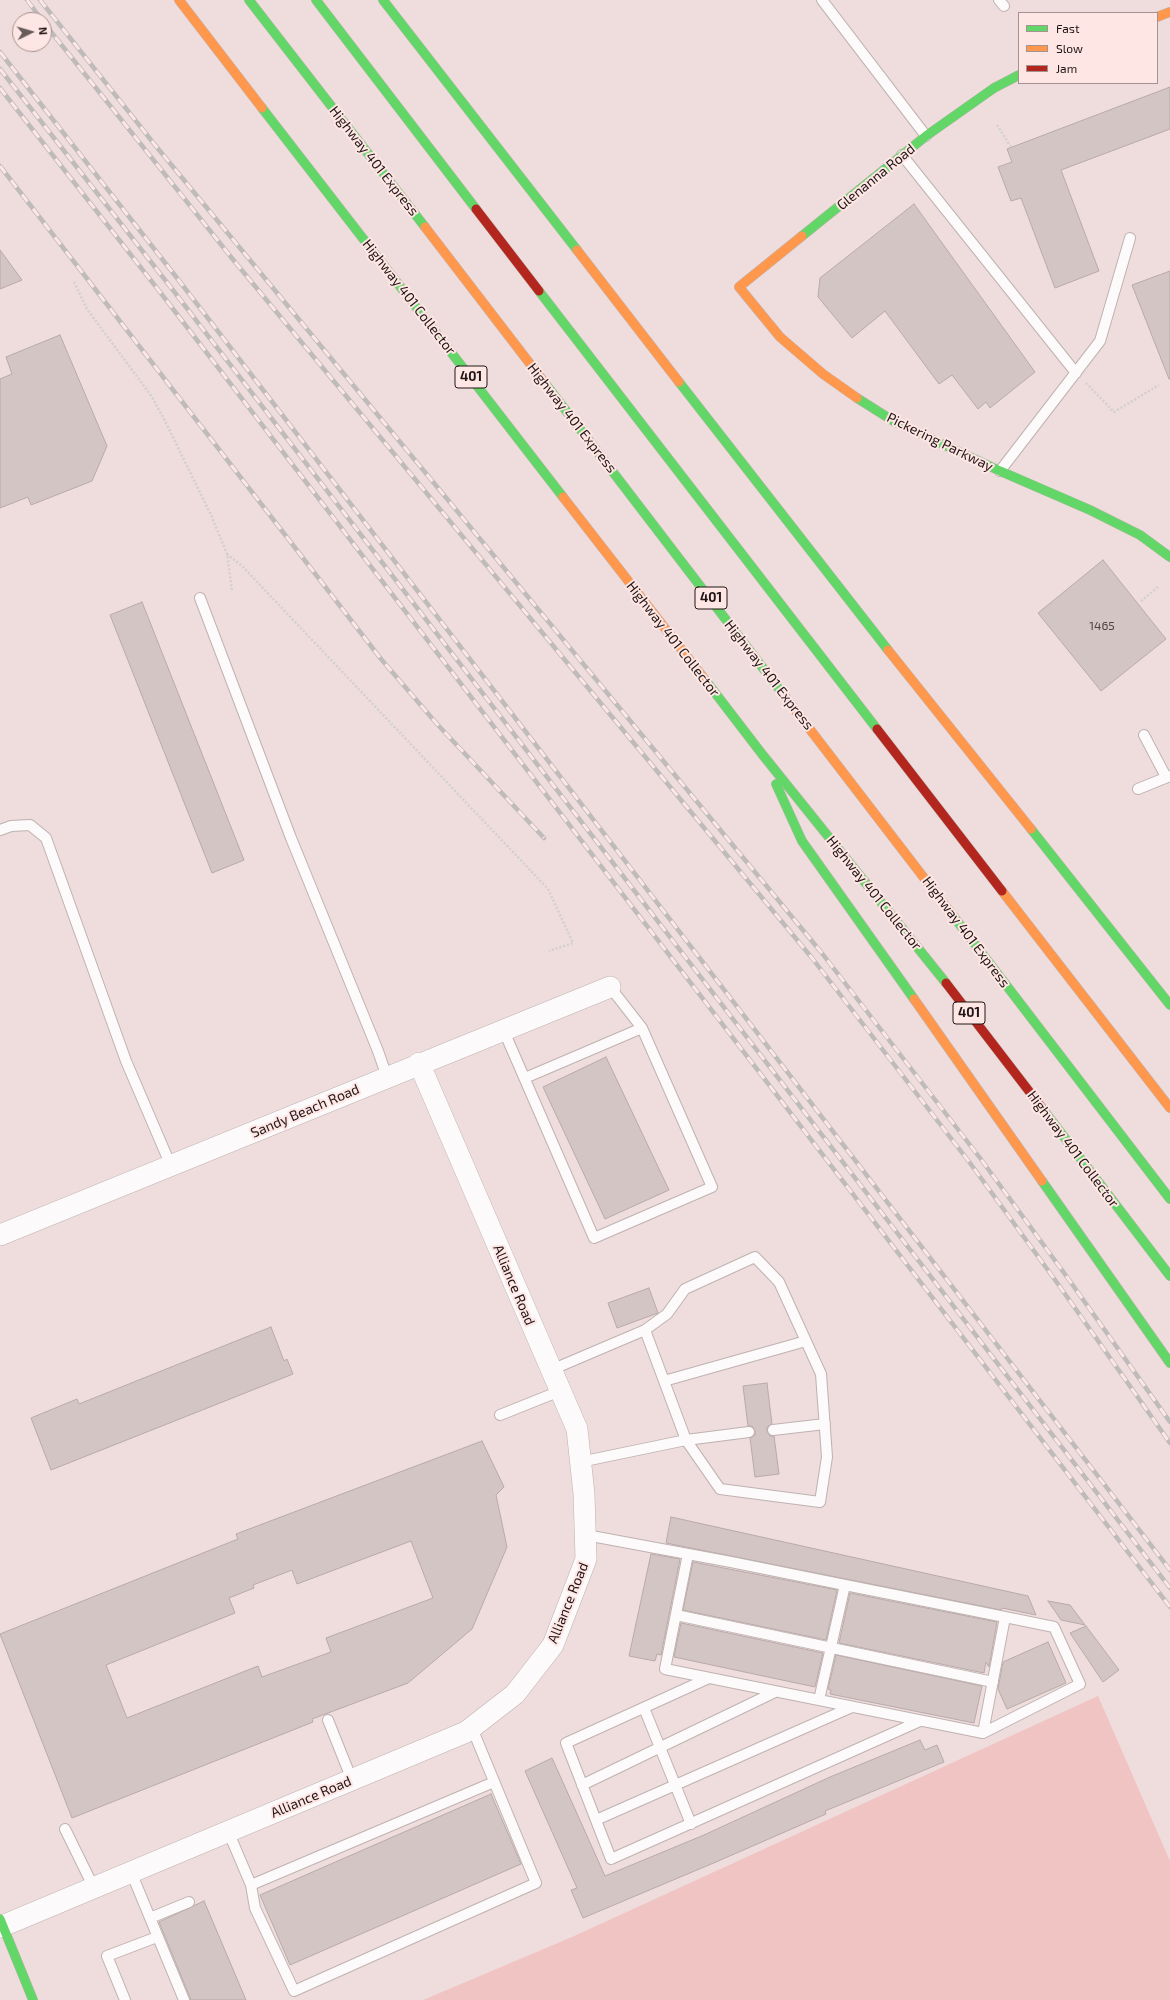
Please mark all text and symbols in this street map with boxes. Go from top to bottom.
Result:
north arrow [12,12,52,52]
legend [1018,12,1158,84]
text: Fast [1056,21,1079,35]
text: N [37,26,50,36]
text: Slow [1056,41,1083,55]
text: Jam [1056,61,1077,75]
street label: Highway 401 Express [326,103,422,219]
street label: Glenanna Road [834,140,918,214]
street label: Highway 401 Collector [359,236,459,358]
street label: Highway 401 Express [524,360,620,476]
road number: 401 [455,366,487,388]
street label: Pickering Parkway [884,409,996,475]
street label: Highway 401 Collector [623,578,723,700]
road number: 401 [695,587,727,609]
street label: Highway 401 Express [721,617,817,733]
house number: 1465 [1089,619,1115,633]
street label: Highway 401 Collector [823,833,925,953]
street label: Highway 401 Express [919,873,1013,991]
road number: 401 [953,1002,985,1024]
street label: Sandy Beach Road [248,1081,362,1141]
street label: Highway 401 Collector [1024,1087,1122,1211]
street label: Alliance Road [489,1242,539,1328]
street label: Alliance Road [544,1560,592,1646]
street label: Alliance Road [268,1772,354,1822]

